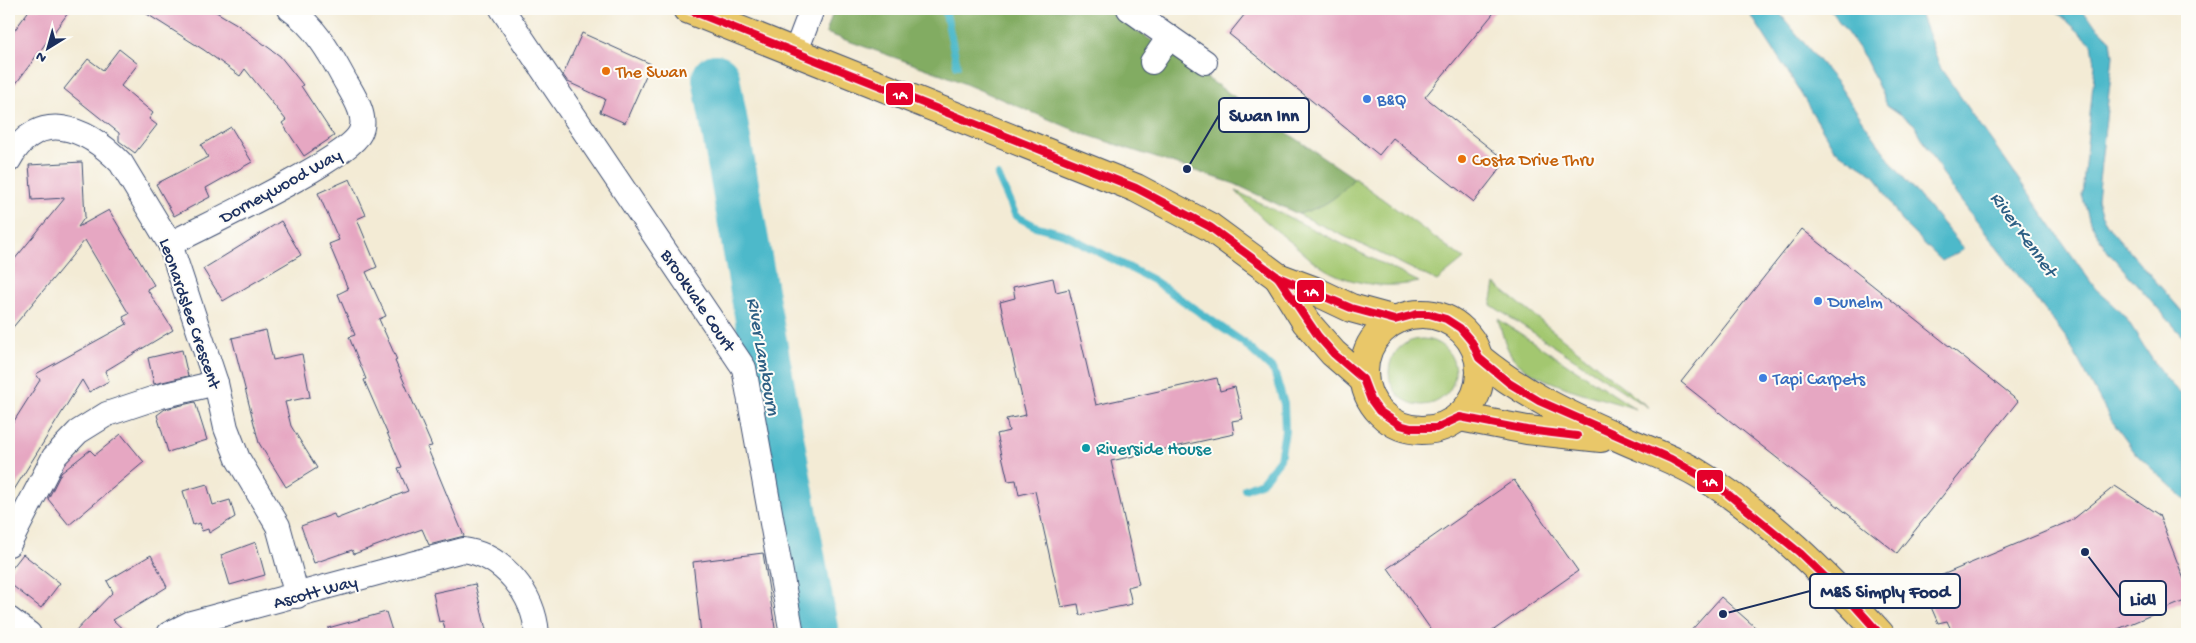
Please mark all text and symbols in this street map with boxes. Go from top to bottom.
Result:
north arrow [22,22,72,72]
text: N [33,47,50,66]
place label: The Swan [615,63,687,84]
marker: The Swan [600,65,612,77]
line badge: 1A [885,82,914,106]
text: 1A [892,88,909,105]
place label: B&Q [1376,91,1407,112]
marker: B&Q [1361,93,1373,105]
callout: Swan Inn [1219,98,1309,132]
text: Swan Inn [1229,106,1300,129]
street label: Dorneywood Way [216,145,346,230]
place label: Costa Drive Thru [1472,151,1595,172]
marker: Costa Drive Thru [1456,153,1468,165]
water label: River Kennet [1984,188,2063,285]
street label: Leonardslee Crescent [153,236,225,393]
street label: Brookvale Court [654,245,740,358]
line badge: 1A [1296,279,1325,303]
text: 1A [1303,285,1320,302]
place label: Dunelm [1827,293,1883,314]
marker: Dunelm [1812,295,1824,307]
water label: River Lambourn [740,296,783,418]
place label: Tapi Carpets [1772,370,1867,391]
marker: Tapi Carpets [1757,372,1769,384]
place label: Riverside House [1096,440,1212,461]
marker: Riverside House [1080,442,1092,454]
line badge: 1A [1696,469,1724,493]
text: 1A [1702,475,1719,492]
street label: Ascott Way [271,572,360,615]
callout: M&S Simply Food [1810,574,1960,608]
callout: Lidl [2120,581,2166,615]
text: M&S Simply Food [1820,582,1952,605]
text: Lidl [2130,590,2156,613]

